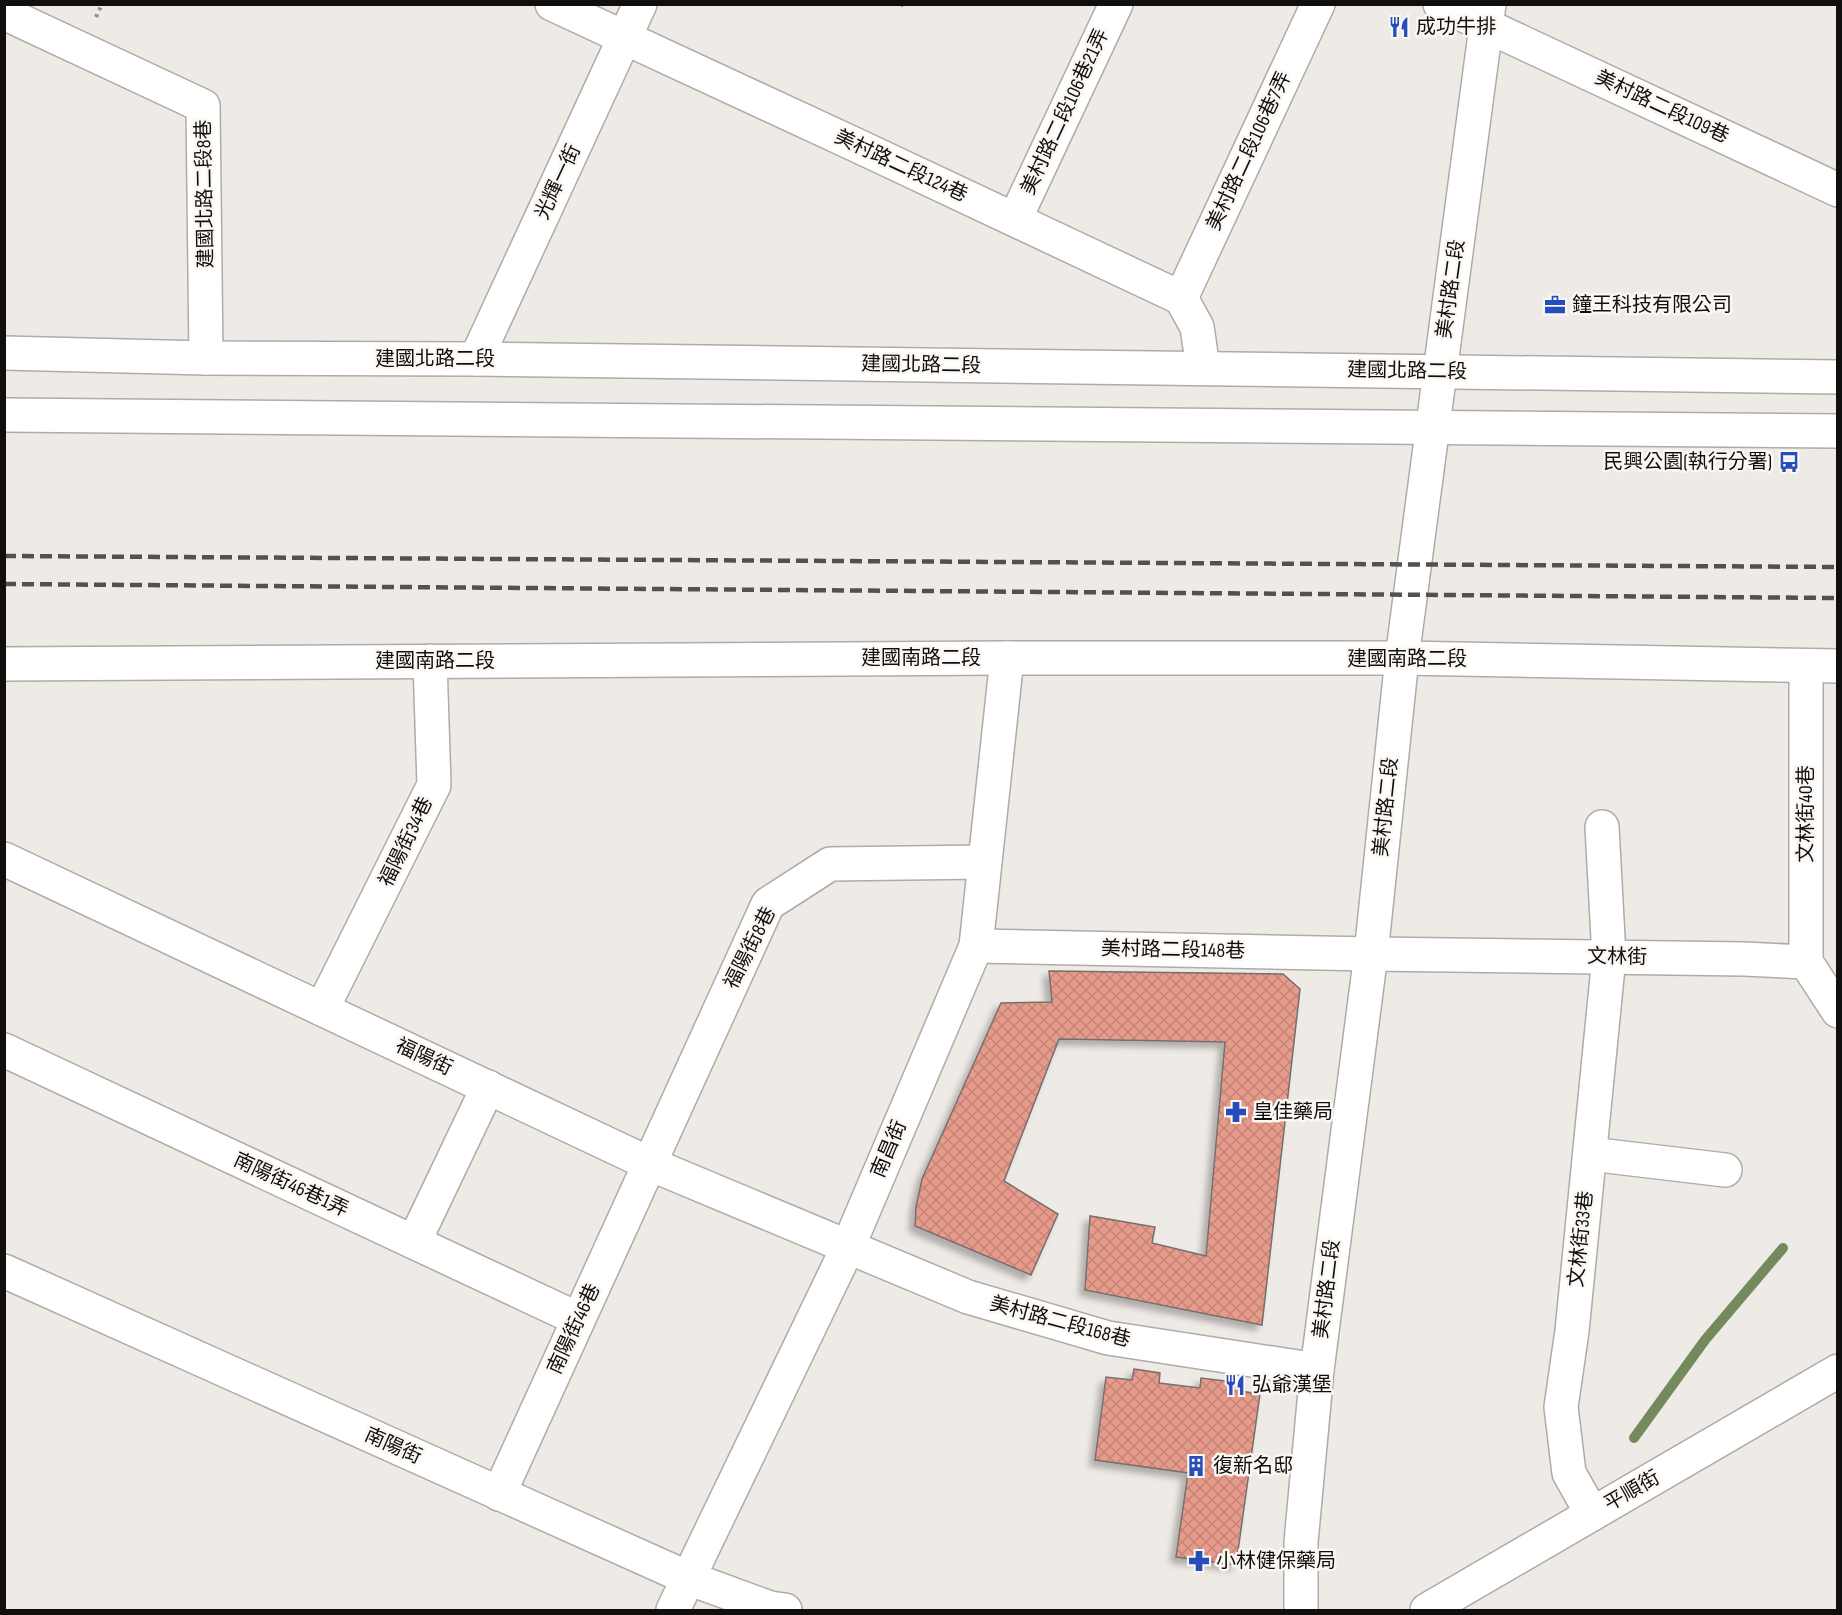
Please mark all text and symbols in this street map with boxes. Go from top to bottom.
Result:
restaurant icon: 成功牛排 [1387,15,1411,39]
place label: 成功牛排 [1416,15,1496,39]
street label: 美村路二段106巷21弄 [1016,25,1114,199]
street label: 美村路二段109巷 [1591,66,1733,148]
street label: 美村路二段106巷7弄 [1202,68,1296,234]
street label: 建國北路二段8巷 [192,119,218,269]
street label: 美村路二段124巷 [831,125,971,207]
street label: 光輝一街 [530,141,586,223]
street label: 美村路二段 [1432,238,1470,340]
office icon: 鐘王科技有限公司 [1543,293,1567,317]
place label: 鐘王科技有限公司 [1572,293,1732,317]
street label: 建國北路二段 [375,347,495,371]
street label: 建國北路二段 [861,352,981,378]
street label: 建國北路二段 [1347,358,1467,384]
place label: 民興公園(執行分署) [1603,450,1772,474]
bus stop icon: 民興公園(執行分署) [1777,450,1801,474]
street label: 建國南路二段 [861,646,981,670]
street label: 建國南路二段 [1347,647,1467,671]
street label: 建國南路二段 [375,649,495,673]
street label: 美村路二段 [1369,756,1403,858]
street label: 文林街40巷 [1794,765,1818,863]
street label: 福陽街34巷 [374,793,438,891]
street label: 福陽街8巷 [719,903,781,993]
street label: 美村路二段148巷 [1101,937,1245,963]
street label: 文林街 [1587,944,1647,970]
street label: 福陽街 [392,1033,456,1081]
pharmacy icon: 皇佳藥局 [1224,1100,1248,1124]
place label: 皇佳藥局 [1253,1100,1333,1124]
street label: 南昌街 [866,1117,912,1181]
street label: 南陽街46巷1弄 [230,1148,352,1222]
street label: 文林街33巷 [1564,1190,1598,1288]
street label: 美村路二段 [1309,1238,1345,1340]
street label: 南陽街46巷 [543,1280,605,1378]
street label: 美村路二段168巷 [987,1292,1133,1352]
restaurant icon: 弘爺漢堡 [1223,1373,1247,1397]
place label: 弘爺漢堡 [1252,1373,1332,1397]
street label: 南陽街 [361,1423,425,1469]
building icon: 復新名邸 [1184,1454,1208,1478]
place label: 復新名邸 [1213,1454,1293,1478]
street label: 平順街 [1600,1466,1664,1516]
pharmacy icon: 小林健保藥局 [1187,1549,1211,1573]
place label: 小林健保藥局 [1216,1549,1336,1573]

